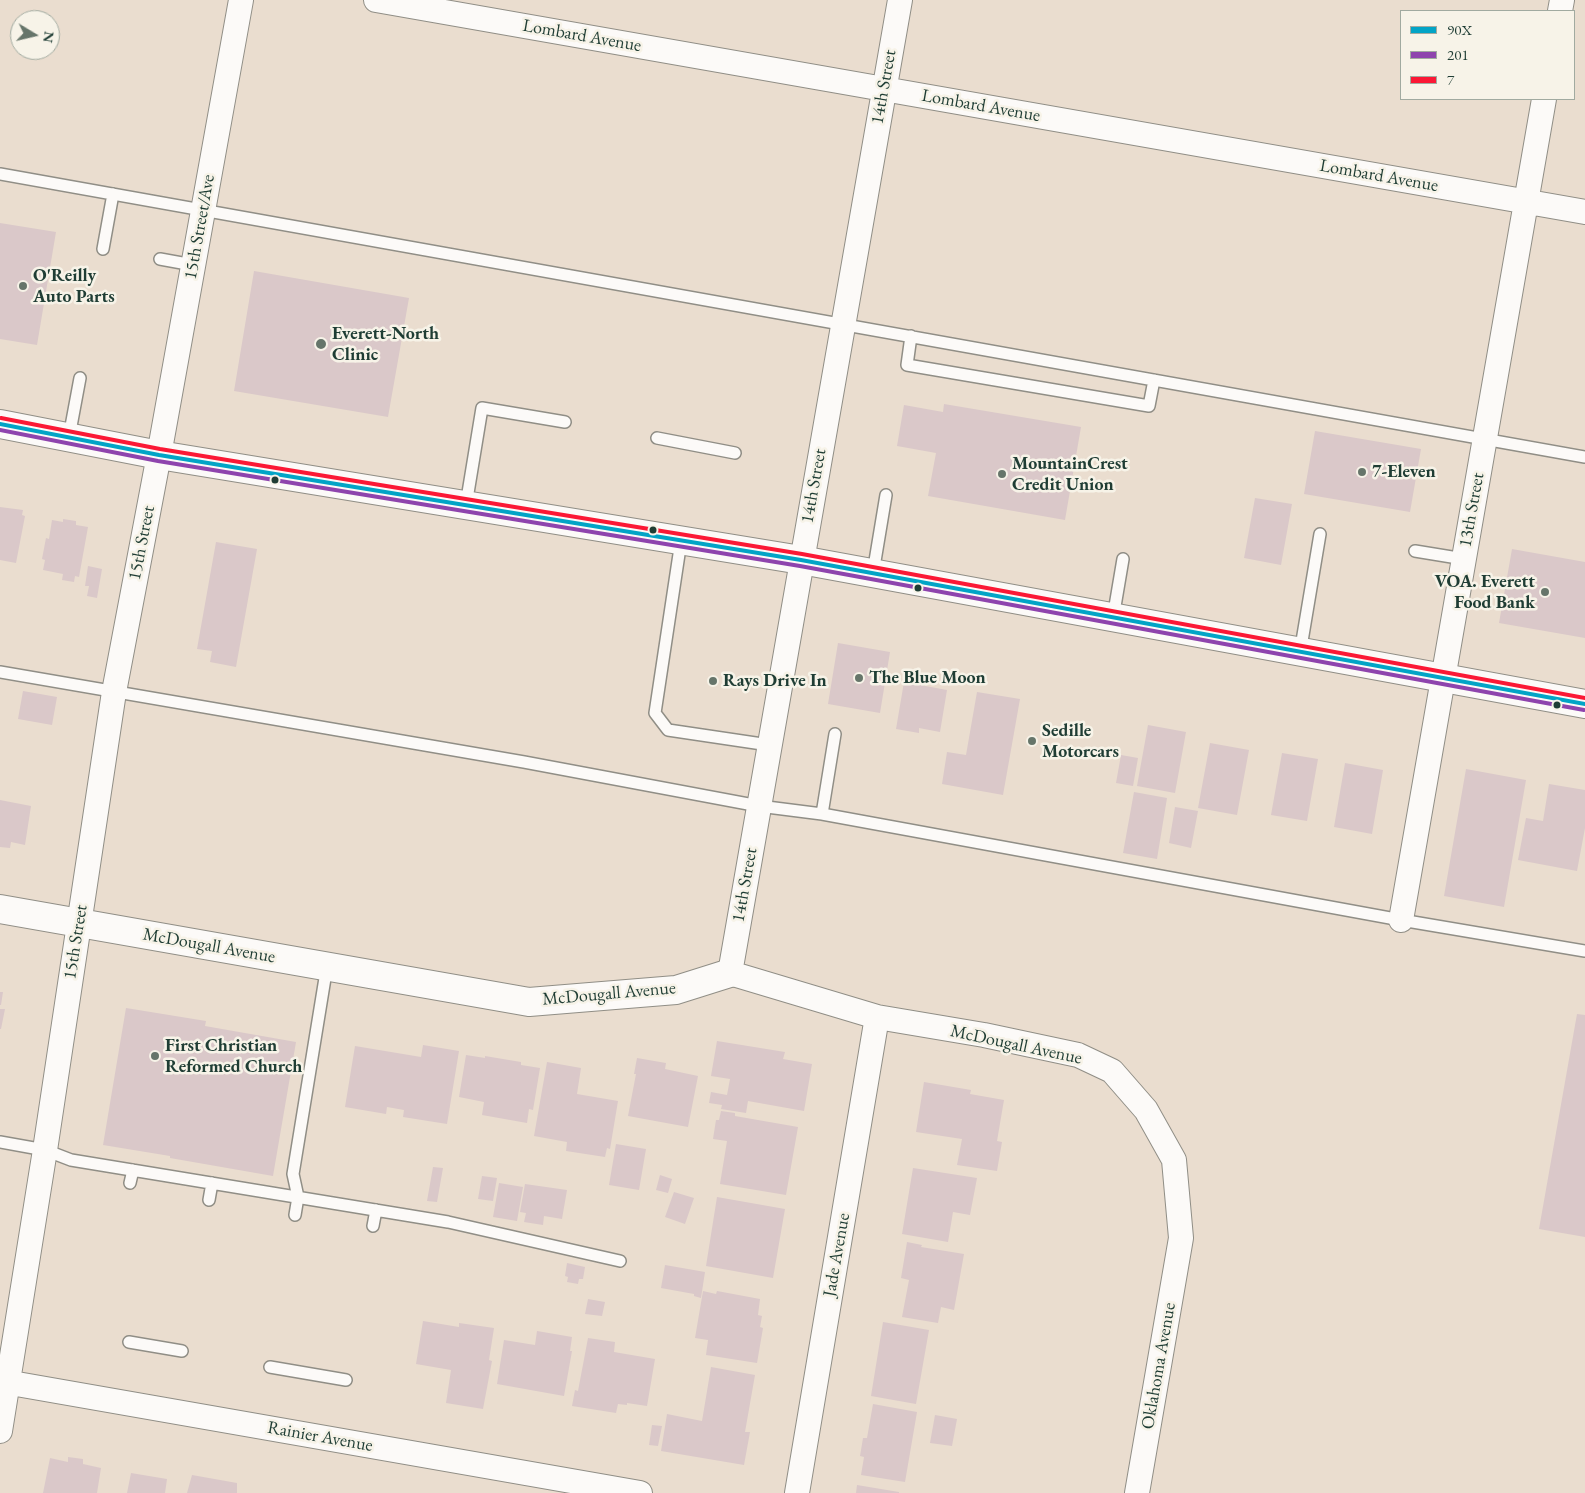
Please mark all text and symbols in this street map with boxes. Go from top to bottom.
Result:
north arrow [10,10,60,60]
legend [1400,10,1575,100]
street label: Lombard Avenue [521,15,643,57]
text: 90X [1447,20,1472,39]
text: N [39,30,59,44]
text: 201 [1447,45,1469,64]
street label: 14th Street [867,48,901,126]
text: 7 [1447,70,1454,89]
street label: Lombard Avenue [920,85,1042,127]
street label: Lombard Avenue [1318,155,1440,197]
street label: 15th Street/Ave [180,173,220,281]
place label: O'Reilly Auto Parts [33,265,115,308]
marker: O'Reilly Auto Parts [17,280,29,292]
place label: Everett-North Clinic [332,323,439,366]
marker: Everett-North Clinic [314,337,328,351]
street label: 14th Street [797,447,831,525]
place label: MountainCrest Credit Union [1012,453,1128,496]
place label: 7-Eleven [1372,461,1436,483]
marker: 7-Eleven [1356,466,1368,478]
marker: MountainCrest Credit Union [996,468,1008,480]
street label: 13th Street [1455,471,1489,549]
unlabelled marker [270,475,280,485]
street label: 15th Street [124,504,160,582]
unlabelled marker [648,525,658,535]
place label: VOA. Everett Food Bank [1435,571,1535,614]
unlabelled marker [913,583,923,593]
marker: VOA. Everett Food Bank [1539,586,1551,598]
place label: The Blue Moon [869,667,986,689]
place label: Rays Drive In [723,670,827,692]
marker: The Blue Moon [853,672,865,684]
marker: Rays Drive In [707,675,719,687]
unlabelled marker [1552,700,1562,710]
place label: Sedille Motorcars [1042,720,1119,762]
marker: Sedille Motorcars [1026,735,1038,747]
street label: 14th Street [728,846,762,924]
street label: 15th Street [59,903,93,981]
street label: McDougall Avenue [141,924,277,968]
street label: McDougall Avenue [541,977,677,1011]
street label: McDougall Avenue [948,1020,1084,1070]
place label: First Christian Reformed Church [165,1035,302,1078]
marker: First Christian Reformed Church [149,1050,161,1062]
street label: Jade Avenue [819,1211,855,1299]
street label: Oklahoma Avenue [1137,1301,1181,1431]
street label: Rainier Avenue [266,1417,374,1457]

